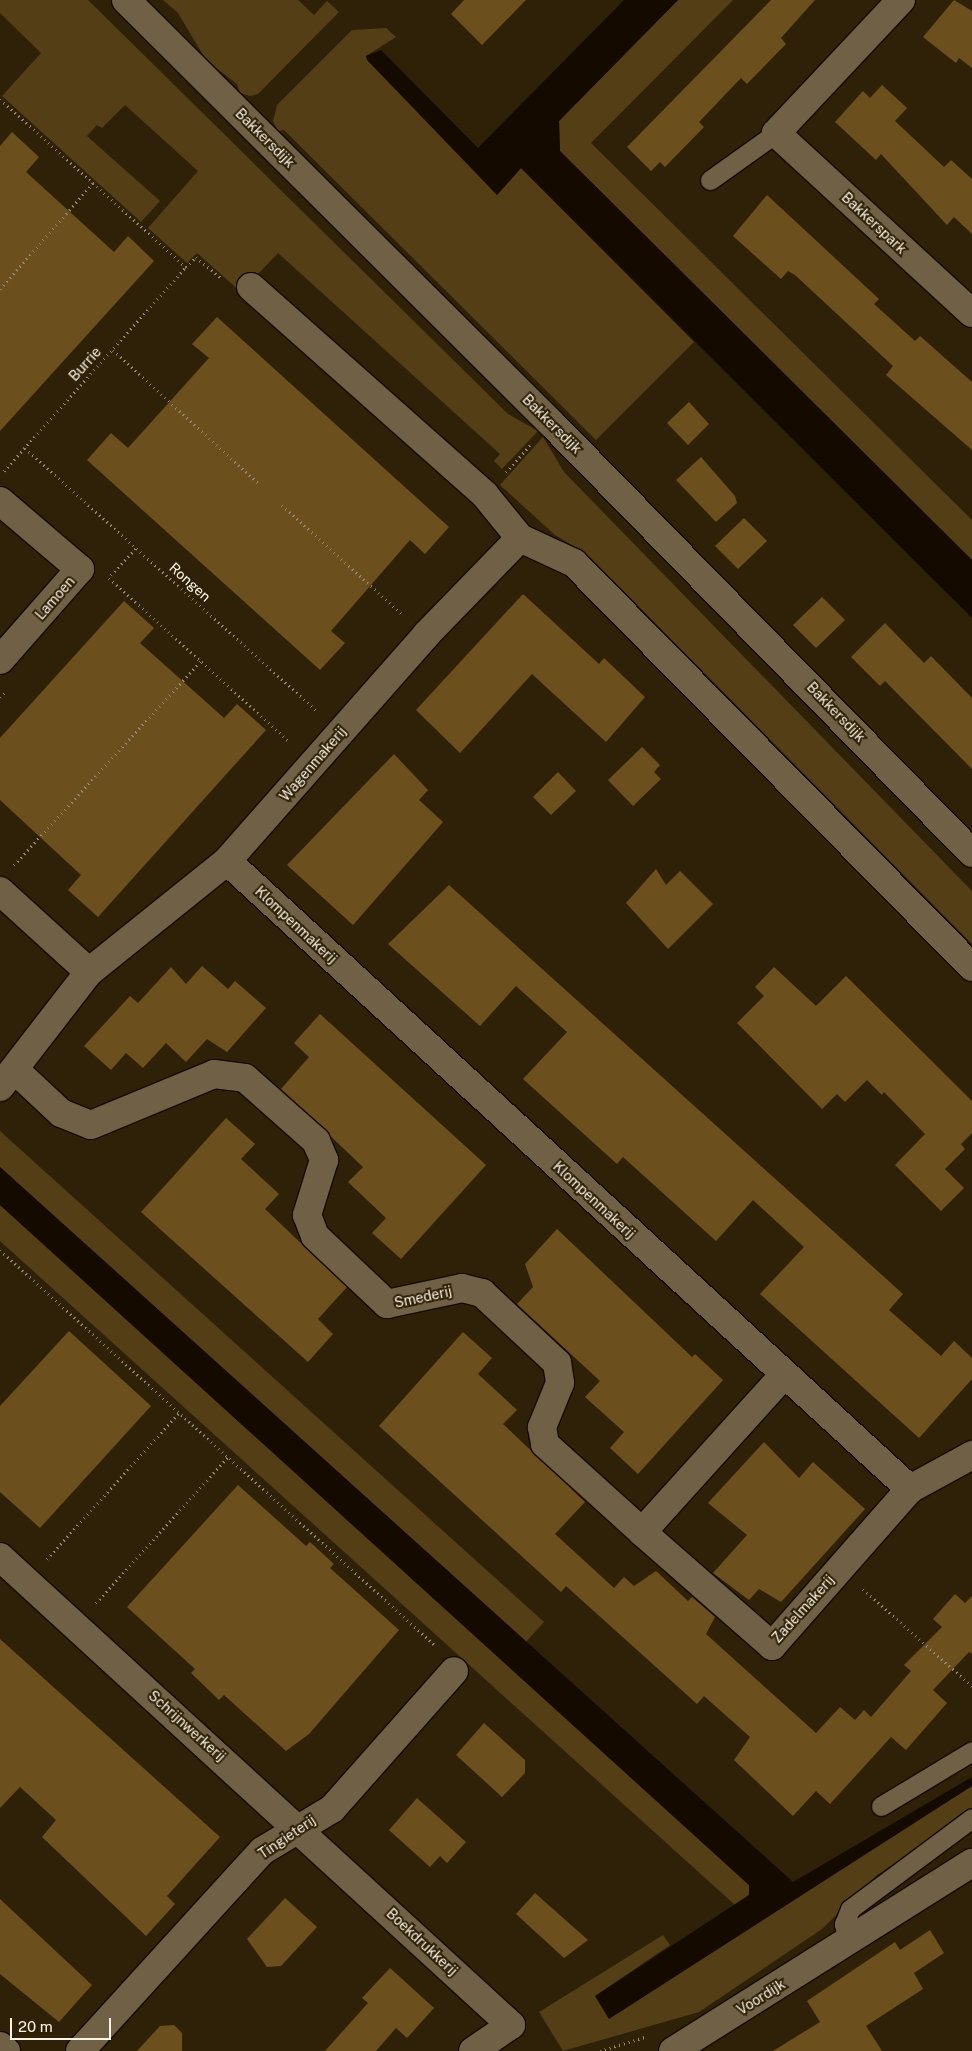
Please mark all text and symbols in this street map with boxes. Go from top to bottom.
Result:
street label: Bakkersdijk [232,105,298,171]
street label: Bakkerspark [838,189,910,257]
street label: Burrie [65,344,105,384]
street label: Bakkersdijk [519,391,585,457]
street label: Rongen [166,559,214,605]
street label: Lamoen [32,573,78,623]
street label: Bakkersdijk [803,679,869,745]
street label: Wagenmakerij [276,723,350,805]
street label: Klompenmakerij [252,883,340,967]
street label: Klompenmakerij [550,1158,638,1242]
street label: Smederij [393,1283,453,1311]
street label: Zadelmakerij [768,1572,838,1646]
street label: Schrijnwerkerij [145,1687,229,1765]
street label: Tingieterij [255,1812,319,1862]
street label: Boekdrukkerij [383,1905,461,1979]
street label: Voordijk [734,1976,788,2018]
scale bar [12,2008,114,2040]
text: 20 m [18,2018,53,2035]

